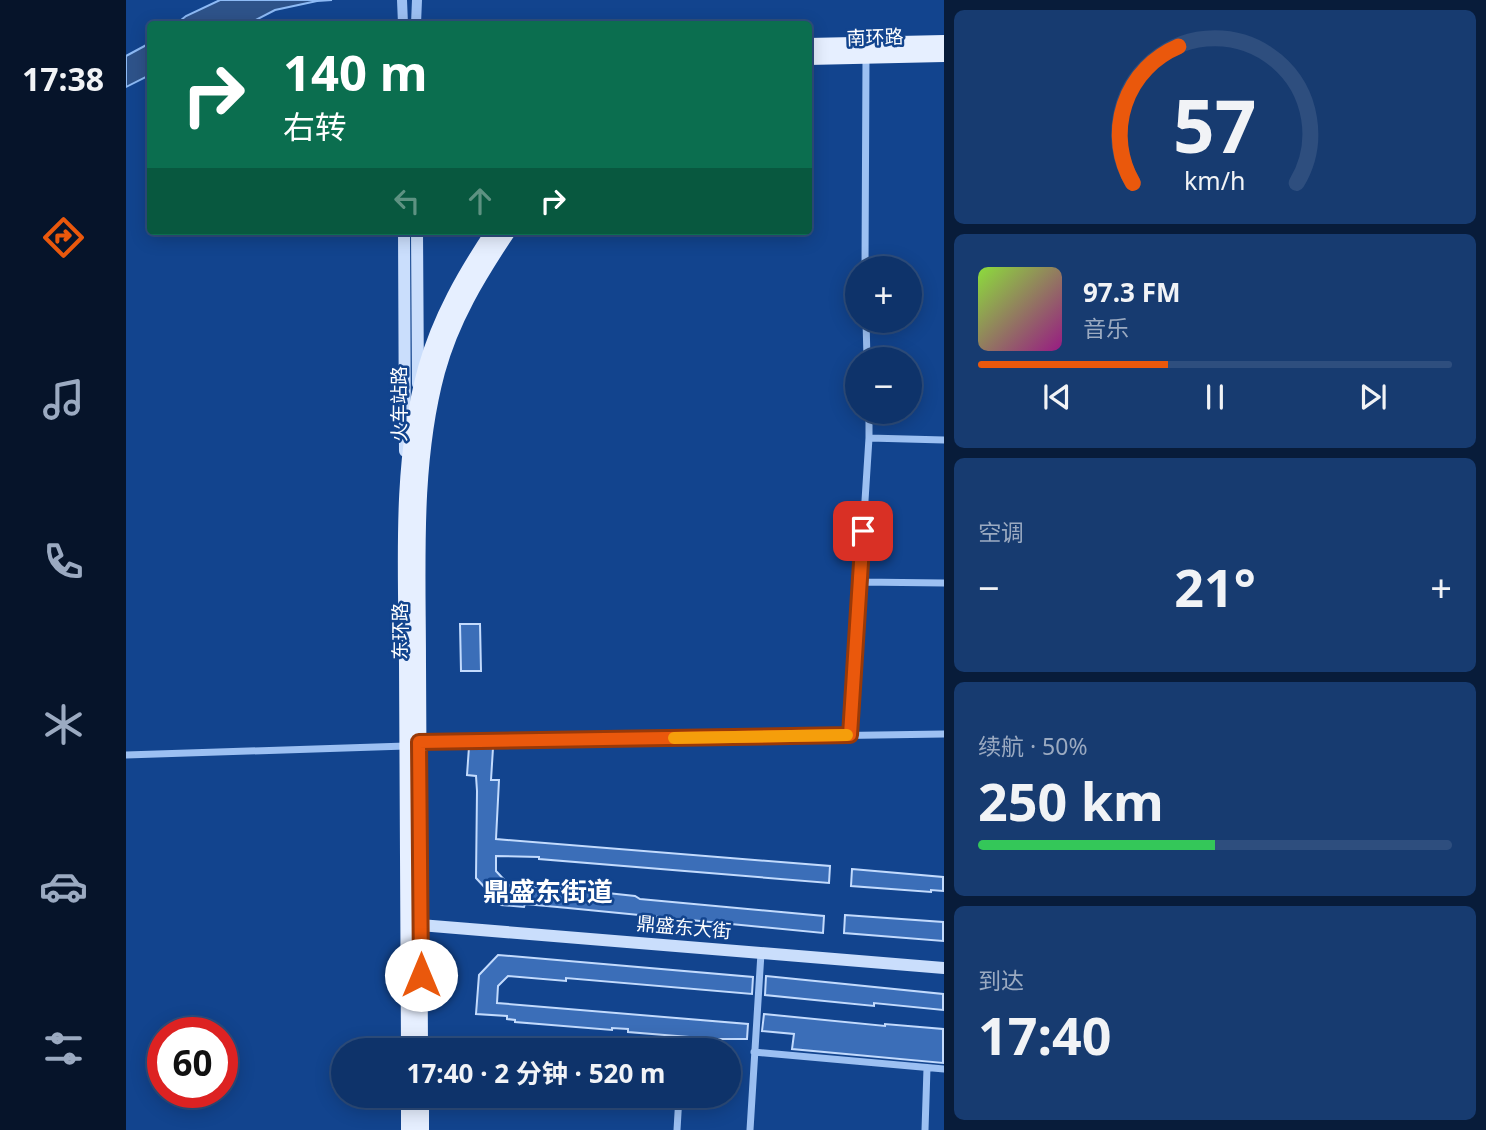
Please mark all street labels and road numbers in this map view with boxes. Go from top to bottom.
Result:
street label: 南环路 [846,23,904,51]
street label: 火车站路 [386,366,412,442]
street label: 东环路 [387,602,413,660]
street label: 鼎盛东大街 [636,910,732,944]

